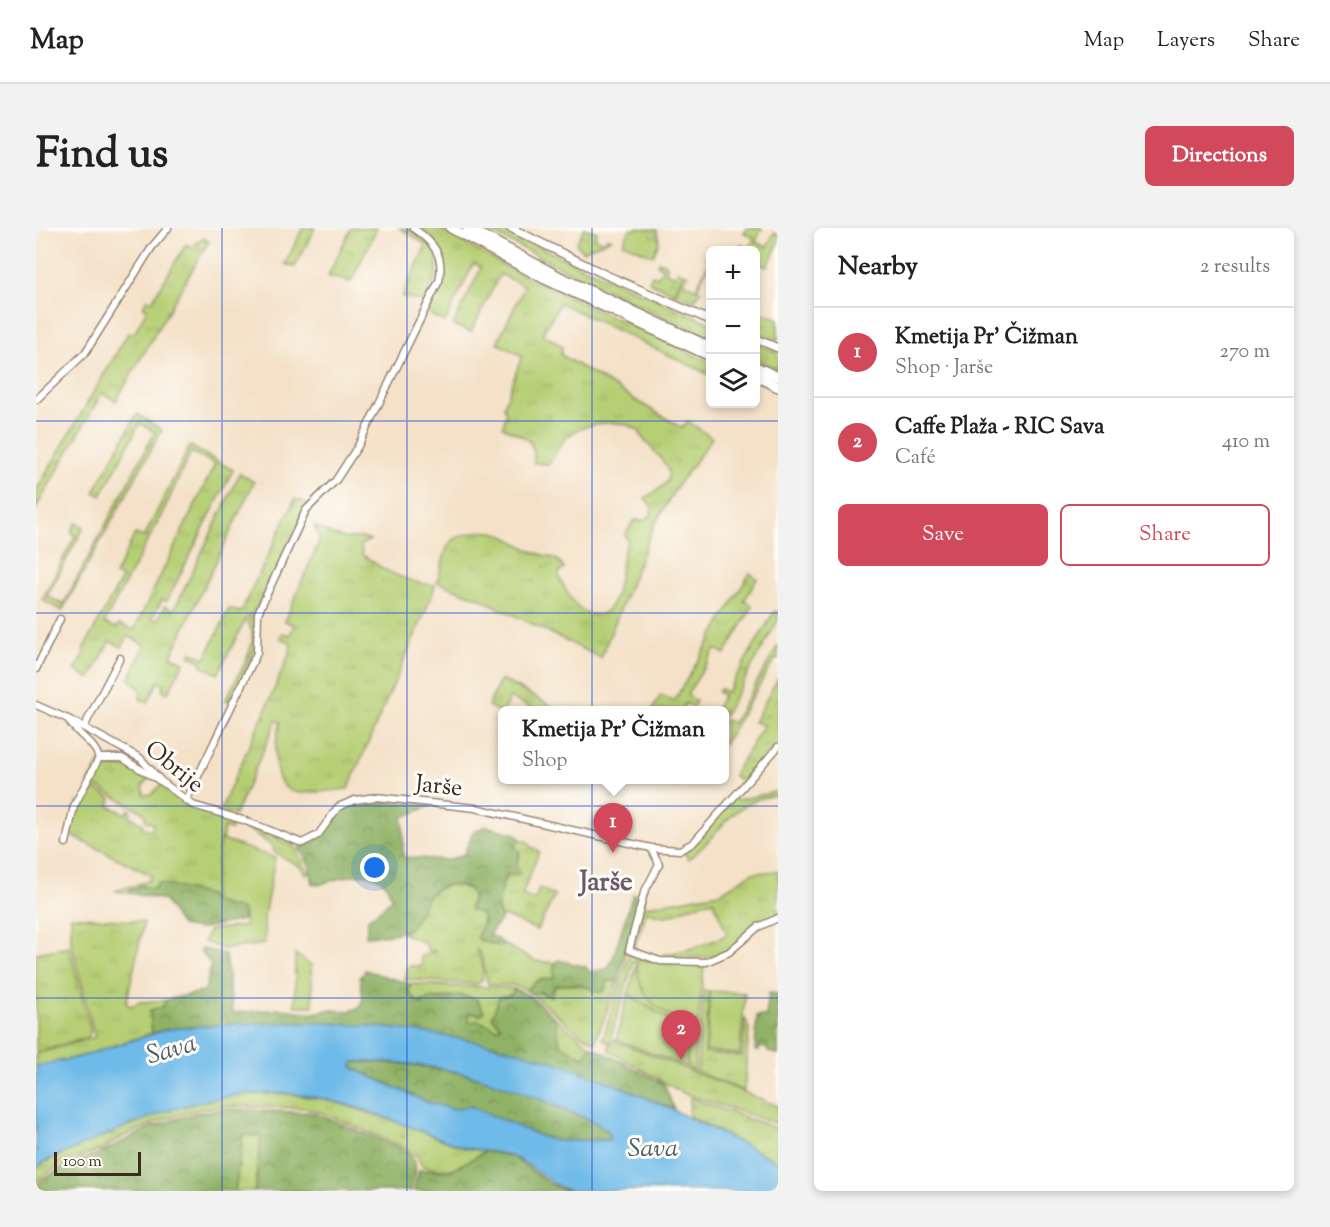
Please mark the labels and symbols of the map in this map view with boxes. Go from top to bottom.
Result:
street label: Obrije [137,733,211,802]
street label: Jarše [411,767,464,806]
pin: 1 [594,804,632,853]
your location [360,853,389,882]
district label: Jarše [577,864,633,903]
pin: 2 [662,1010,700,1060]
water label: Sava [142,1026,201,1075]
water label: Sava [628,1131,678,1168]
scale bar [54,1149,141,1176]

